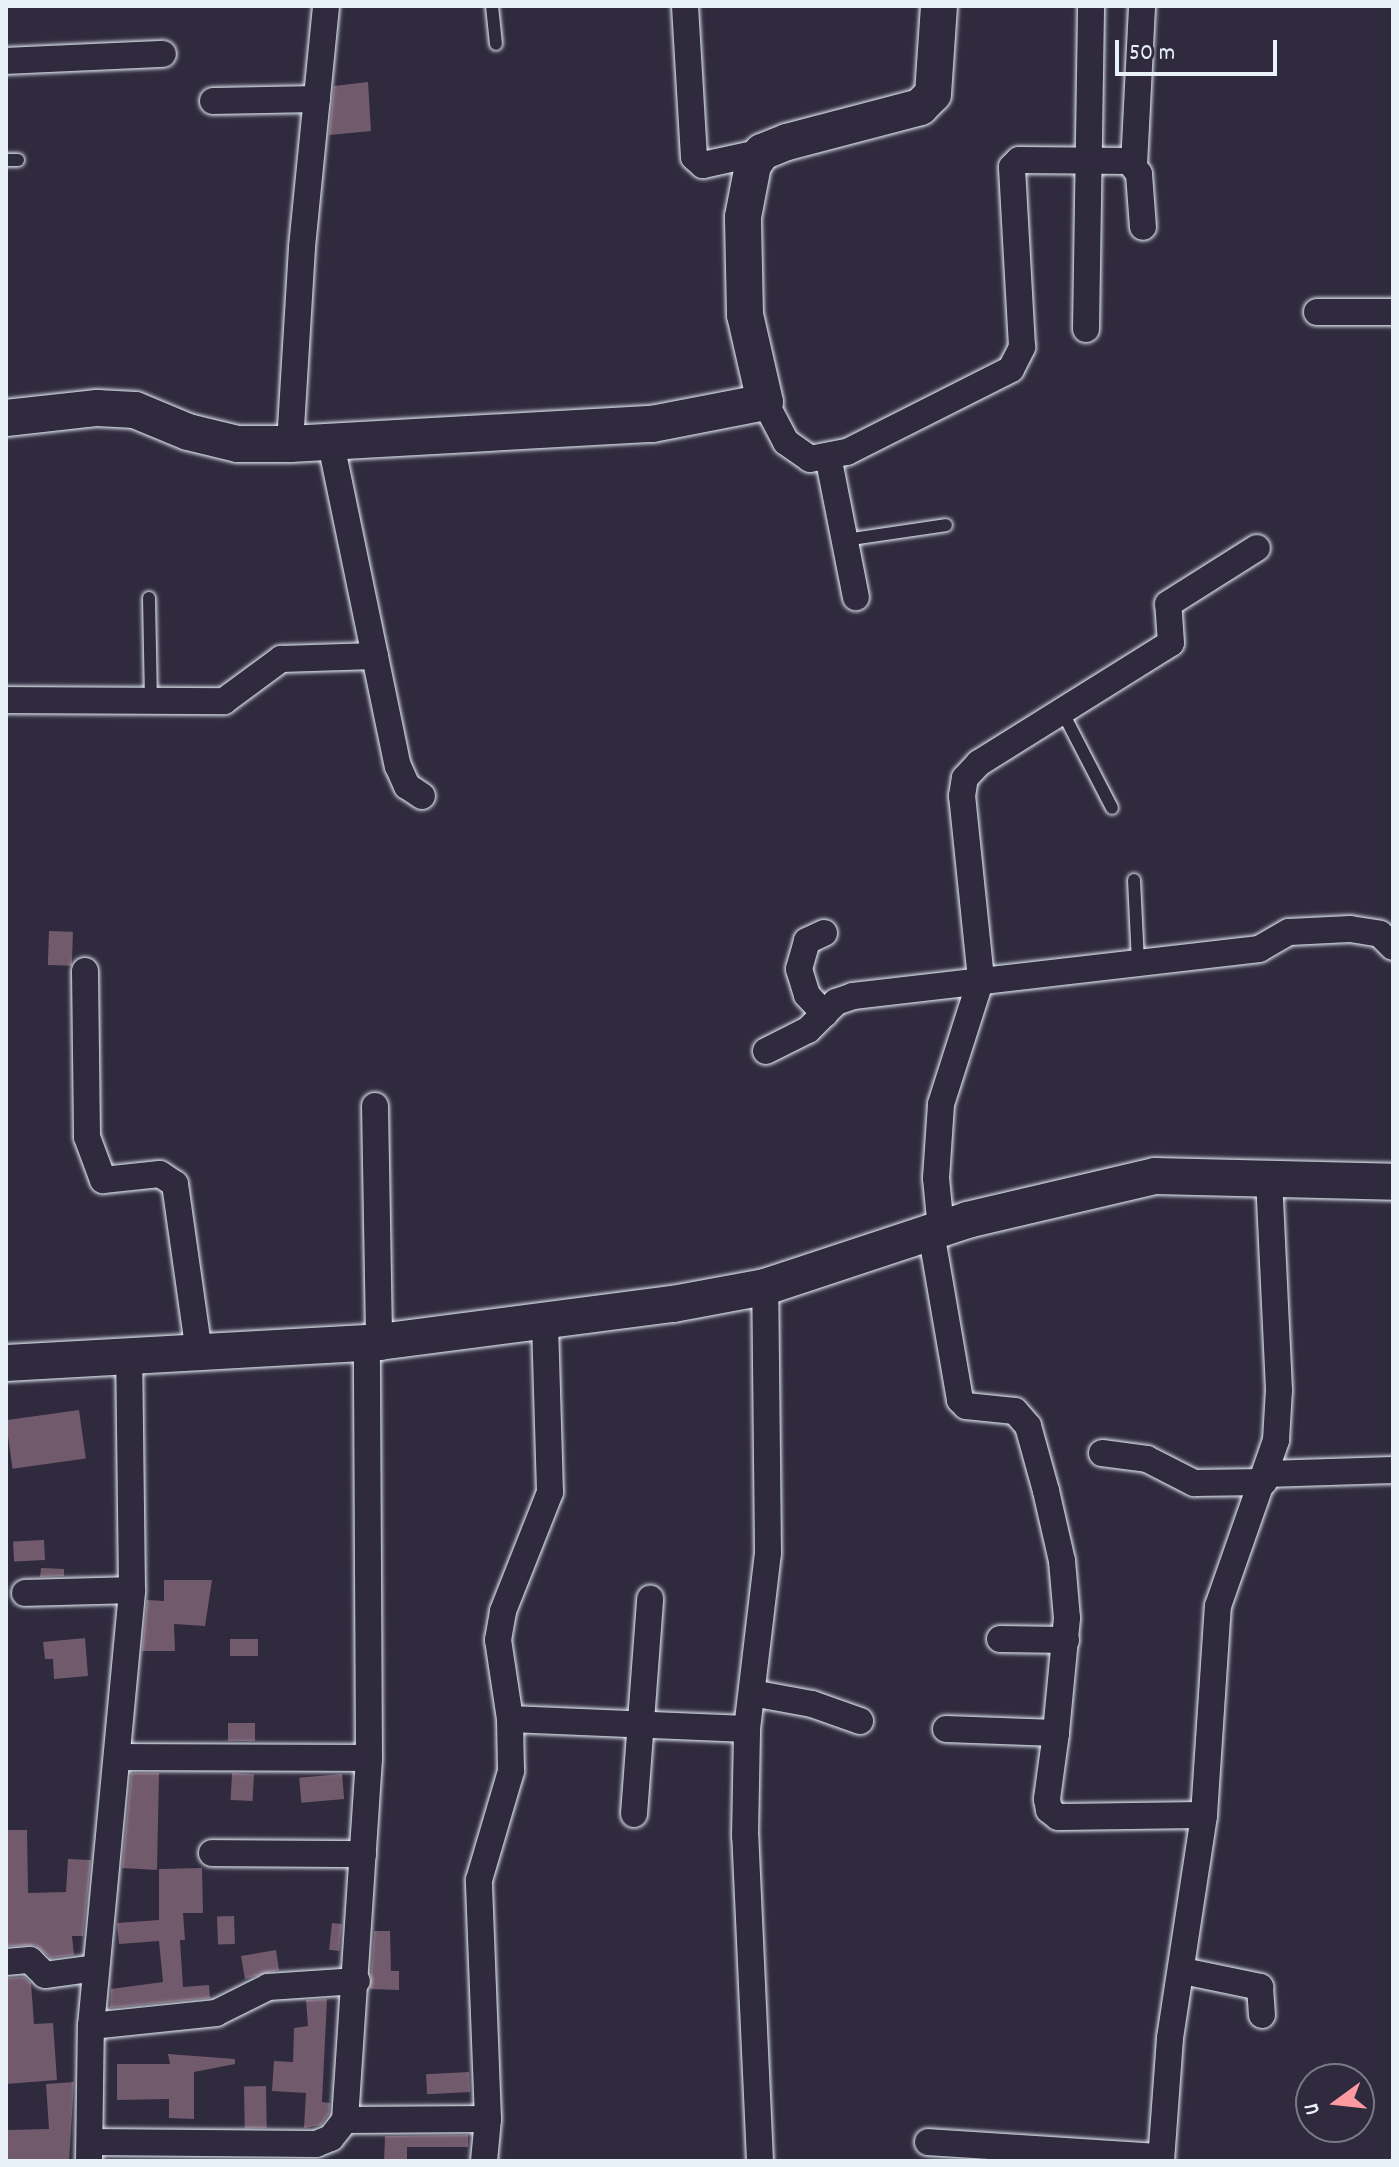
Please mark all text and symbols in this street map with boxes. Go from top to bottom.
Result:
scale bar [1119,24,1281,74]
text: 50 m [1129,37,1175,71]
north arrow [1295,2063,1375,2143]
text: U [1297,2100,1330,2118]

